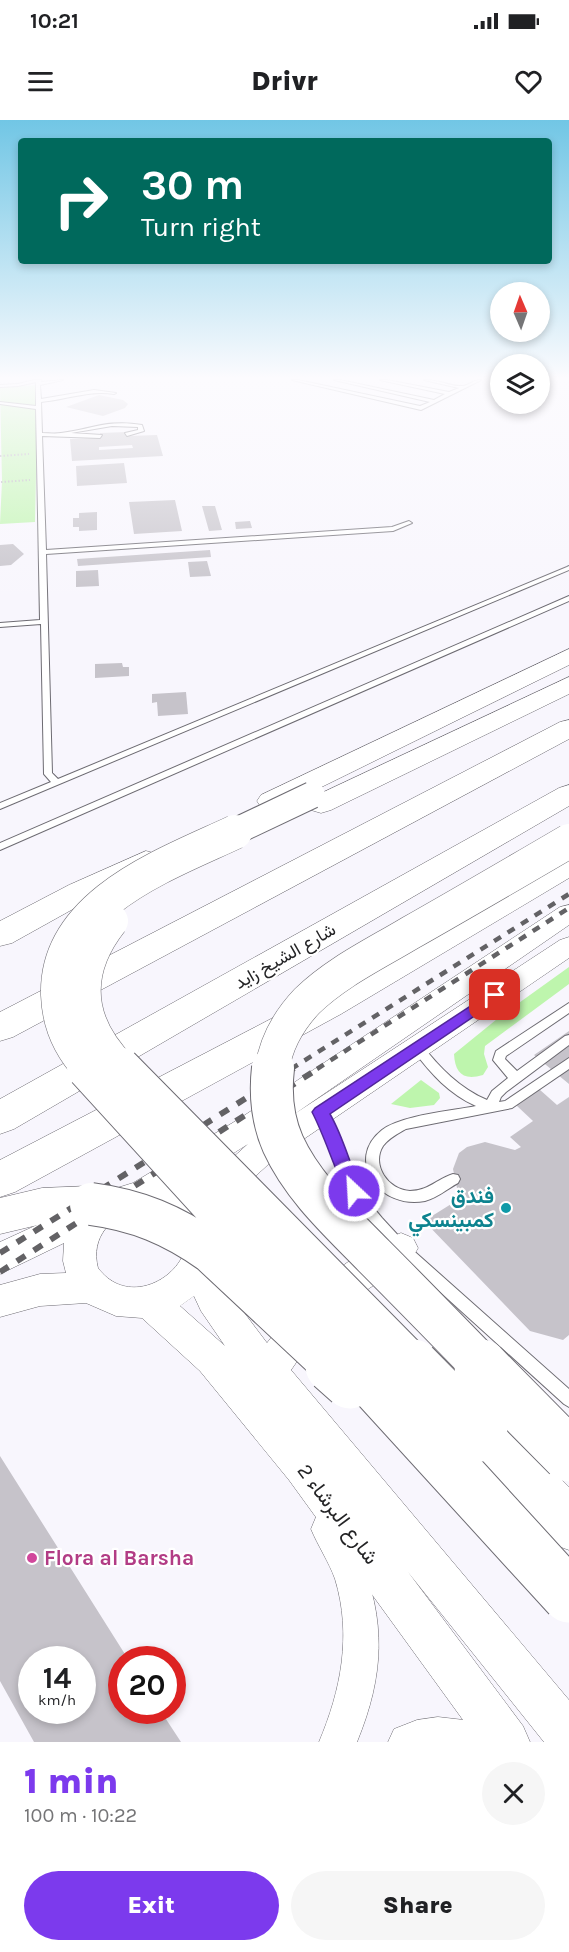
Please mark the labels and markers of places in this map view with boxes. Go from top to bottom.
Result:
pin [469,969,520,1020]
place label: فندق كمبينسكي [408,1184,494,1237]
marker: فندق كمبينسكي [499,1201,513,1215]
place label: Flora al Barsha [44,1546,194,1570]
marker: Flora al Barsha [25,1551,39,1565]

